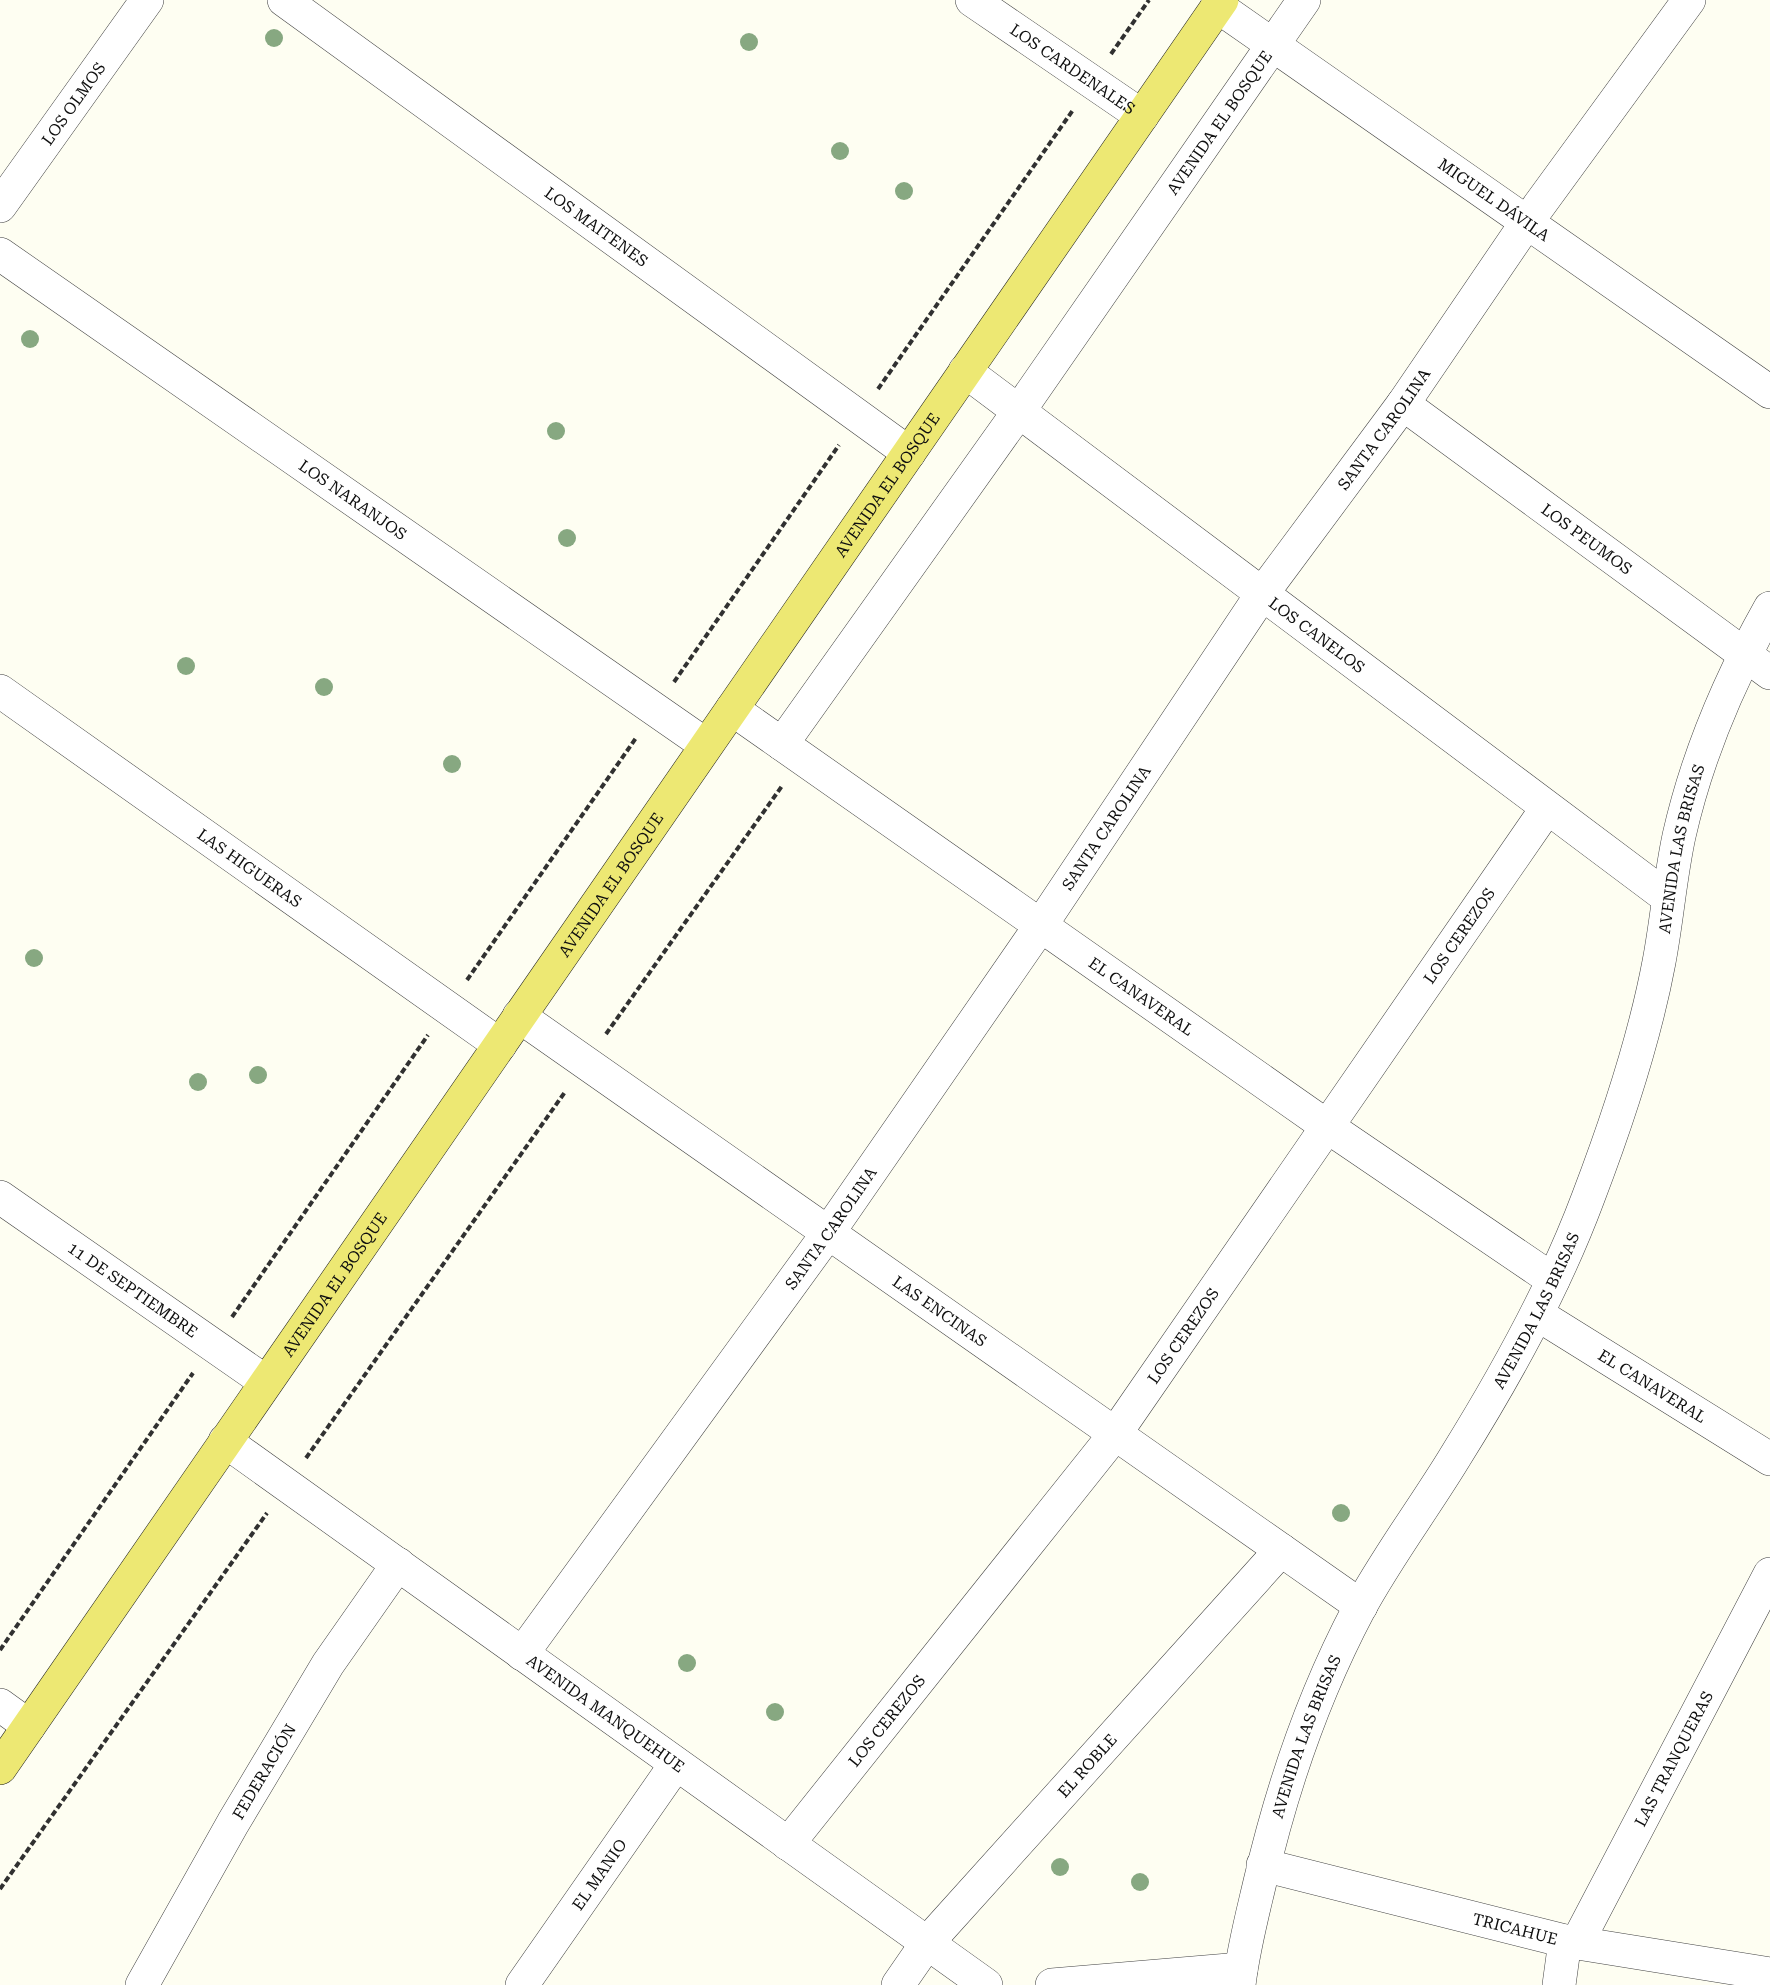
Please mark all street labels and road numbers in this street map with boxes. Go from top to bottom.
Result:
street label: LOS CARDENALES [1006,20,1139,118]
street label: AVENIDA EL BOSQUE [1163,47,1276,198]
street label: LOS OLMOS [38,59,110,149]
street label: MIGUEL DÁVILA [1435,154,1554,246]
street label: LOS MAITENES [541,183,652,271]
street label: SANTA CAROLINA [1334,364,1435,494]
street label: AVENIDA EL BOSQUE [831,409,944,561]
street label: LOS NARANJOS [295,456,410,544]
street label: LOS PEUMOS [1538,500,1636,579]
street label: LOS CANELOS [1265,593,1368,677]
street label: SANTA CAROLINA [1058,762,1155,894]
street label: AVENIDA LAS BRISAS [1655,762,1709,935]
street label: AVENIDA EL BOSQUE [555,809,668,961]
street label: LAS HIGUERAS [194,825,305,912]
street label: LOS CEREZOS [1420,884,1499,987]
street label: EL CANAVERAL [1085,953,1197,1040]
street label: SANTA CAROLINA [781,1163,881,1293]
street label: AVENIDA EL BOSQUE [278,1209,391,1360]
street label: AVENIDA LAS BRISAS [1489,1229,1583,1392]
street label: 11 DE SEPTIEMBRE [64,1238,201,1342]
street label: LAS ENCINAS [889,1272,990,1351]
street label: LOS CEREZOS [1144,1284,1223,1387]
street label: EL CANAVERAL [1595,1346,1710,1427]
street label: AVENIDA MANQUEHUE [523,1651,688,1776]
street label: AVENIDA LAS BRISAS [1268,1652,1345,1820]
street label: LOS CEREZOS [845,1671,929,1770]
street label: LAS TRANQUERAS [1631,1688,1717,1830]
street label: FEDERACIÓN [229,1720,300,1823]
street label: EL ROBLE [1054,1730,1121,1801]
street label: EL MANIO [568,1835,631,1914]
street label: TRICAHUE [1470,1909,1560,1949]

